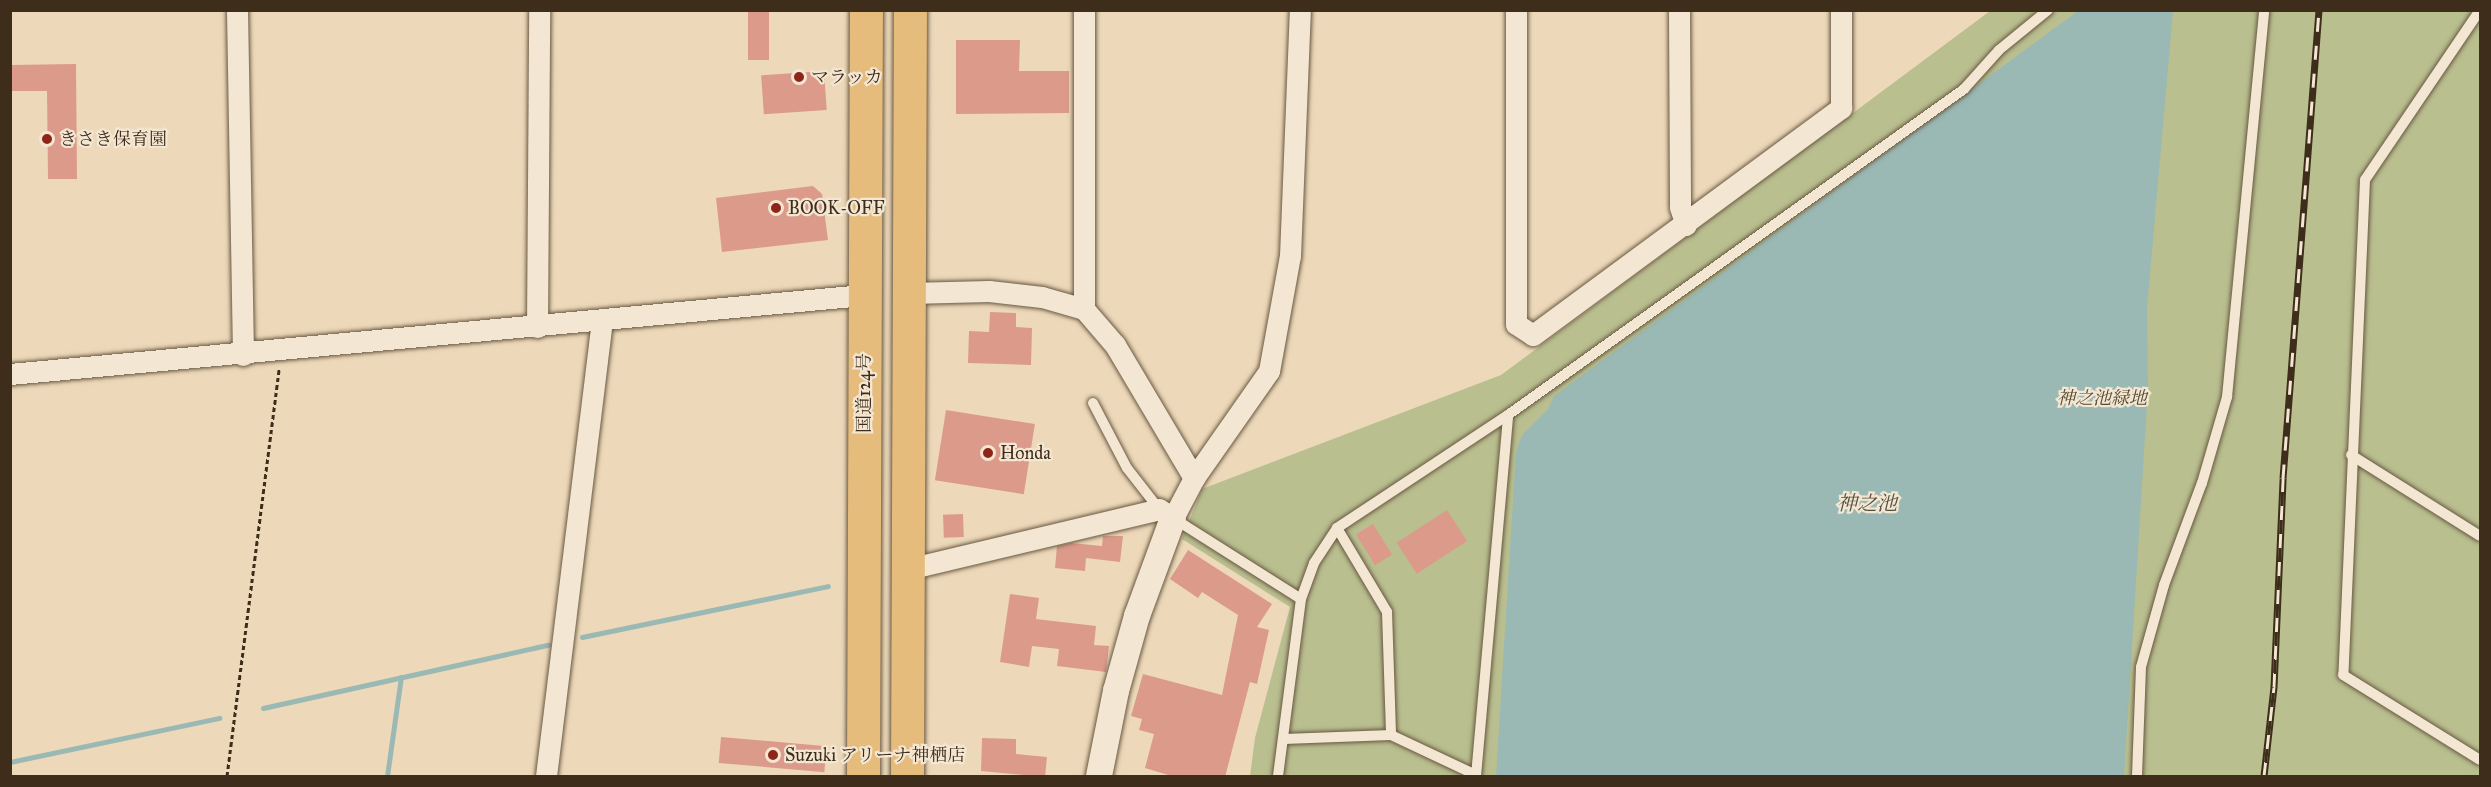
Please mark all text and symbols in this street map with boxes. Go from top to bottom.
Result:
place label: マラッカ [811,66,883,88]
marker: マラッカ [792,70,806,84]
place label: きさき保育園 [59,128,167,150]
marker: きさき保育園 [40,132,54,146]
place label: BOOK-OFF [788,197,884,219]
marker: BOOK-OFF [769,201,783,215]
street label: 国道124号 [853,353,875,433]
park label: 神之池緑地 [2057,387,2147,409]
place label: Honda [1000,442,1051,464]
marker: Honda [981,446,995,460]
water label: 神之池 [1837,491,1897,515]
place label: Suzuki アリーナ神栖店 [785,744,966,766]
marker: Suzuki アリーナ神栖店 [766,748,780,762]

